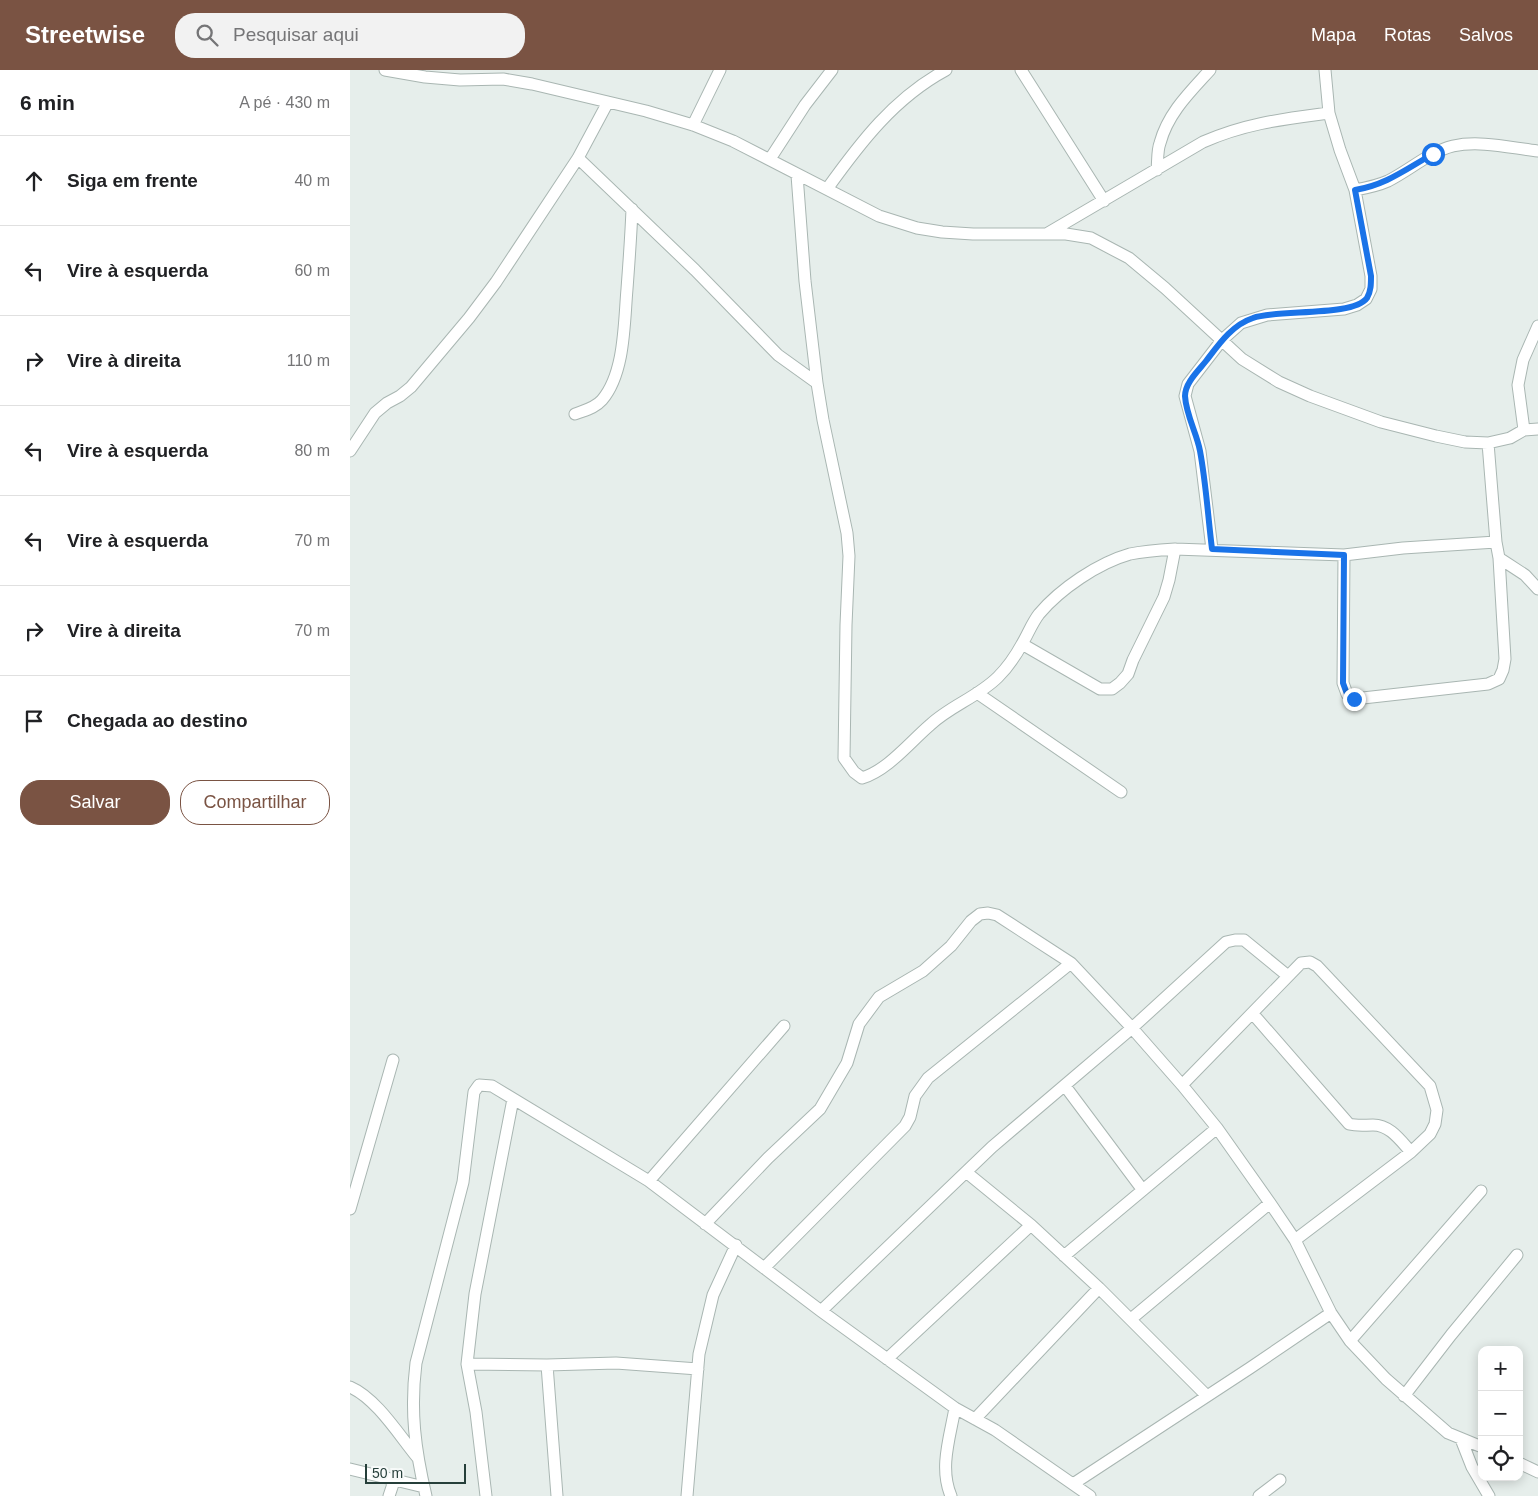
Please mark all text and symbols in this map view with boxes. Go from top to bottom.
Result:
search box [175,13,525,58]
text: Streetwise [25,21,145,48]
icon: search [193,21,221,49]
text: Pesquisar aqui [233,24,359,45]
text: Mapa [1311,25,1356,45]
text: Rotas [1384,25,1431,45]
text: Salvos [1459,25,1513,45]
text: 6 min [20,91,75,114]
text: A pé · 430 m [239,94,330,111]
route start [1422,143,1445,166]
icon: ahead [20,167,48,195]
text: Siga em frente [67,170,198,191]
text: 40 m [294,172,330,189]
icon: left [20,257,48,285]
text: Vire à esquerda [67,260,208,281]
text: 60 m [294,262,330,279]
icon: right [20,347,48,375]
text: Vire à direita [67,350,181,371]
text: 110 m [287,352,330,369]
icon: left [20,437,48,465]
text: Vire à esquerda [67,440,208,461]
text: 80 m [294,442,330,459]
icon: left [20,527,48,555]
text: Vire à esquerda [67,530,208,551]
text: 70 m [294,532,330,549]
icon: right [20,617,48,645]
text: Vire à direita [67,620,181,641]
text: 70 m [294,622,330,639]
route end [1343,688,1366,711]
icon: arrive [20,707,48,735]
text: Chegada ao destino [67,710,248,731]
button: Salvar [20,780,170,825]
button: Compartilhar [180,780,330,825]
map controls [1478,1346,1523,1481]
button: + [1478,1346,1523,1391]
button: − [1478,1391,1523,1436]
button: locate [1478,1436,1523,1481]
scale bar [365,1461,466,1484]
text: 50 m [372,1465,403,1481]

